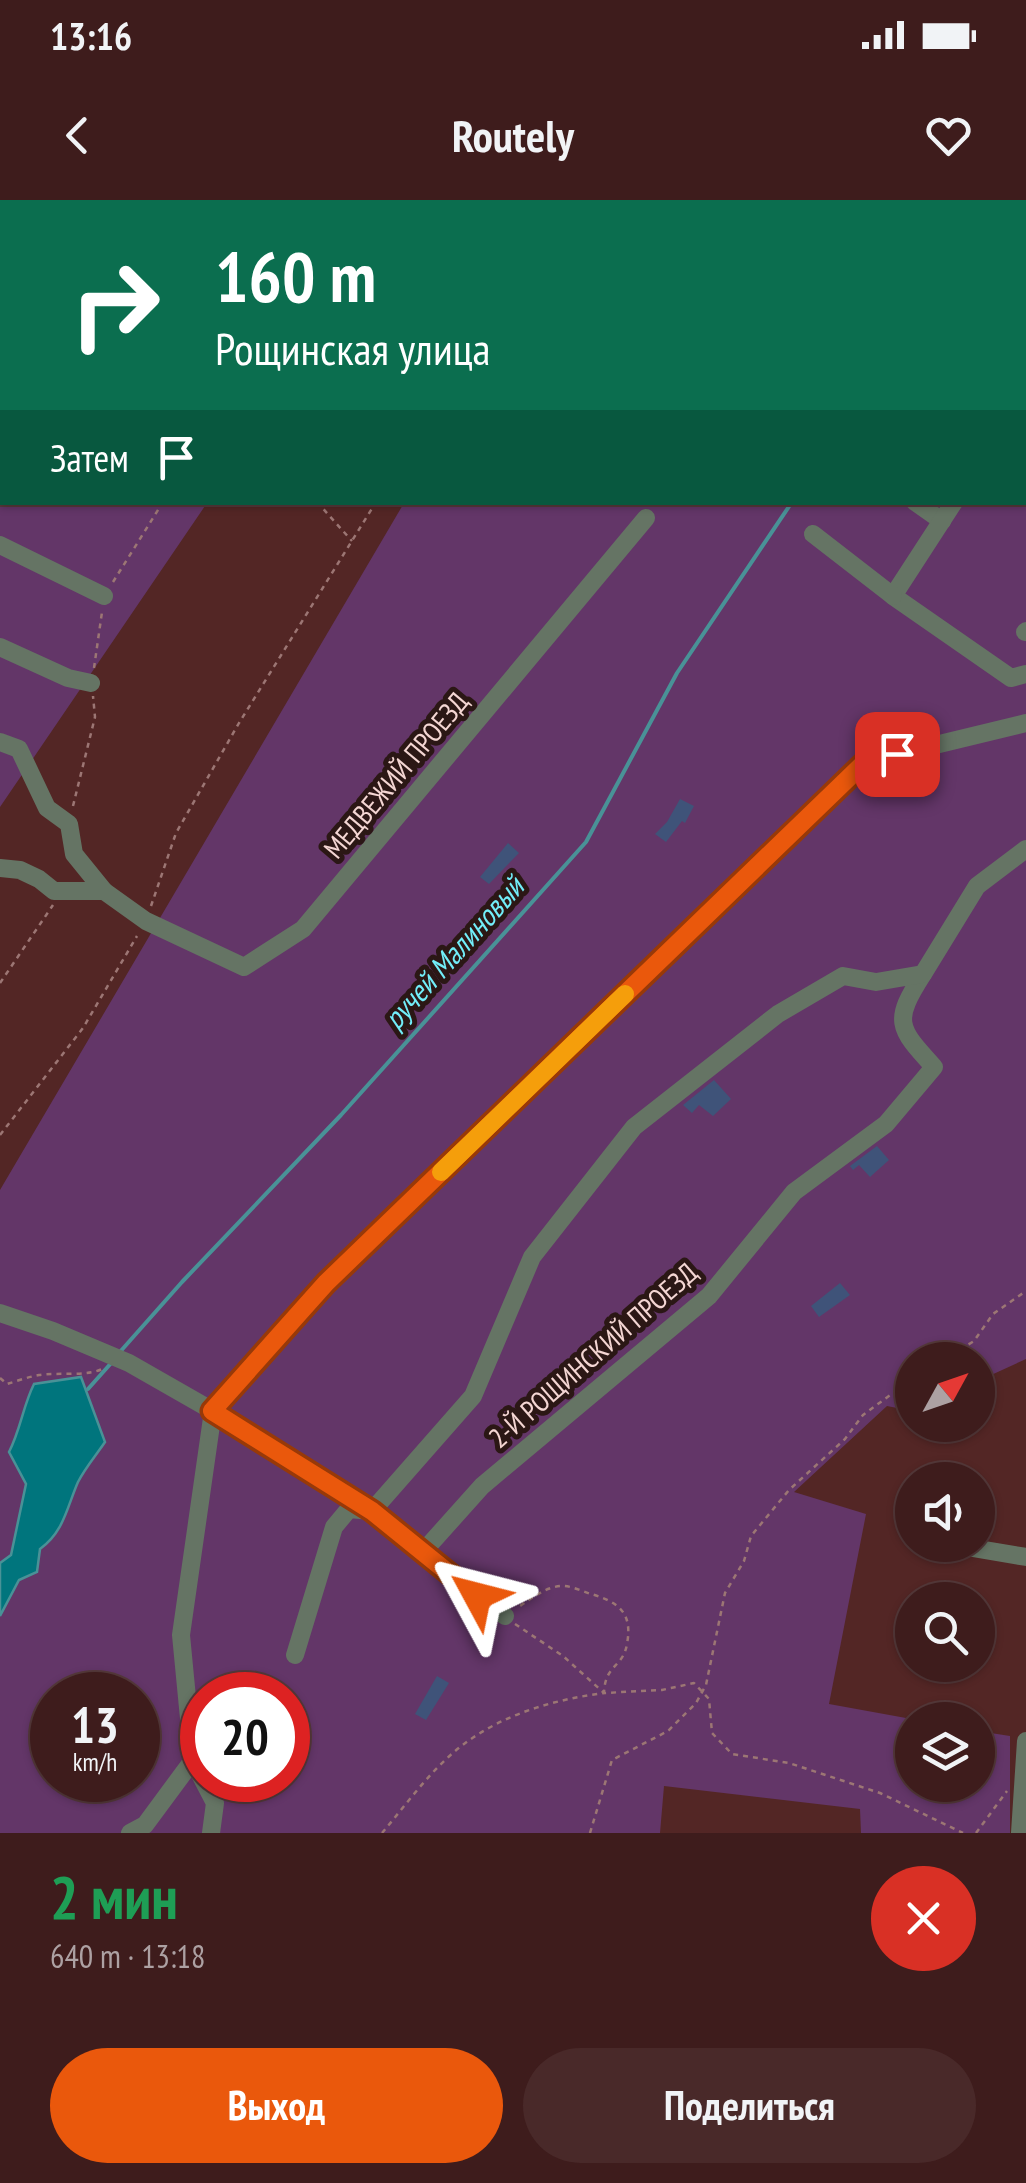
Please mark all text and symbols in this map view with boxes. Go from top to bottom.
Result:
text: 13:16 [50,11,132,60]
text: Routely [452,106,574,164]
icon: back [50,108,105,163]
icon: heart [921,108,976,163]
text: 160 m [215,231,376,321]
icon: right [50,240,180,370]
text: Рощинская улица [215,319,491,377]
icon: arrive [149,430,204,485]
text: Затем [50,433,129,482]
street label: МЕДВЕЖИЙ ПРОЕЗД [315,684,476,866]
pin [855,712,940,797]
icon: arrive [870,727,925,782]
water label: ручей Малиновый [374,866,533,1036]
street label: 2-Й РОЩИНСКИЙ ПРОЕЗД [481,1254,705,1456]
north arrow [895,1342,995,1442]
map controls [895,1342,995,1802]
button: sound [895,1462,995,1562]
position arrow [425,1544,529,1648]
button: search [895,1582,995,1682]
speed limit sign: 20 [180,1672,310,1802]
text: 13 [71,1692,119,1757]
button: layers [895,1702,995,1802]
text: km/h [73,1746,117,1778]
text: 2 мин [50,1858,178,1936]
button: close [871,1866,976,1971]
text: 640 m · 13:18 [50,1935,205,1977]
button: Выход [50,2048,503,2163]
button: Поделиться [523,2048,976,2163]

